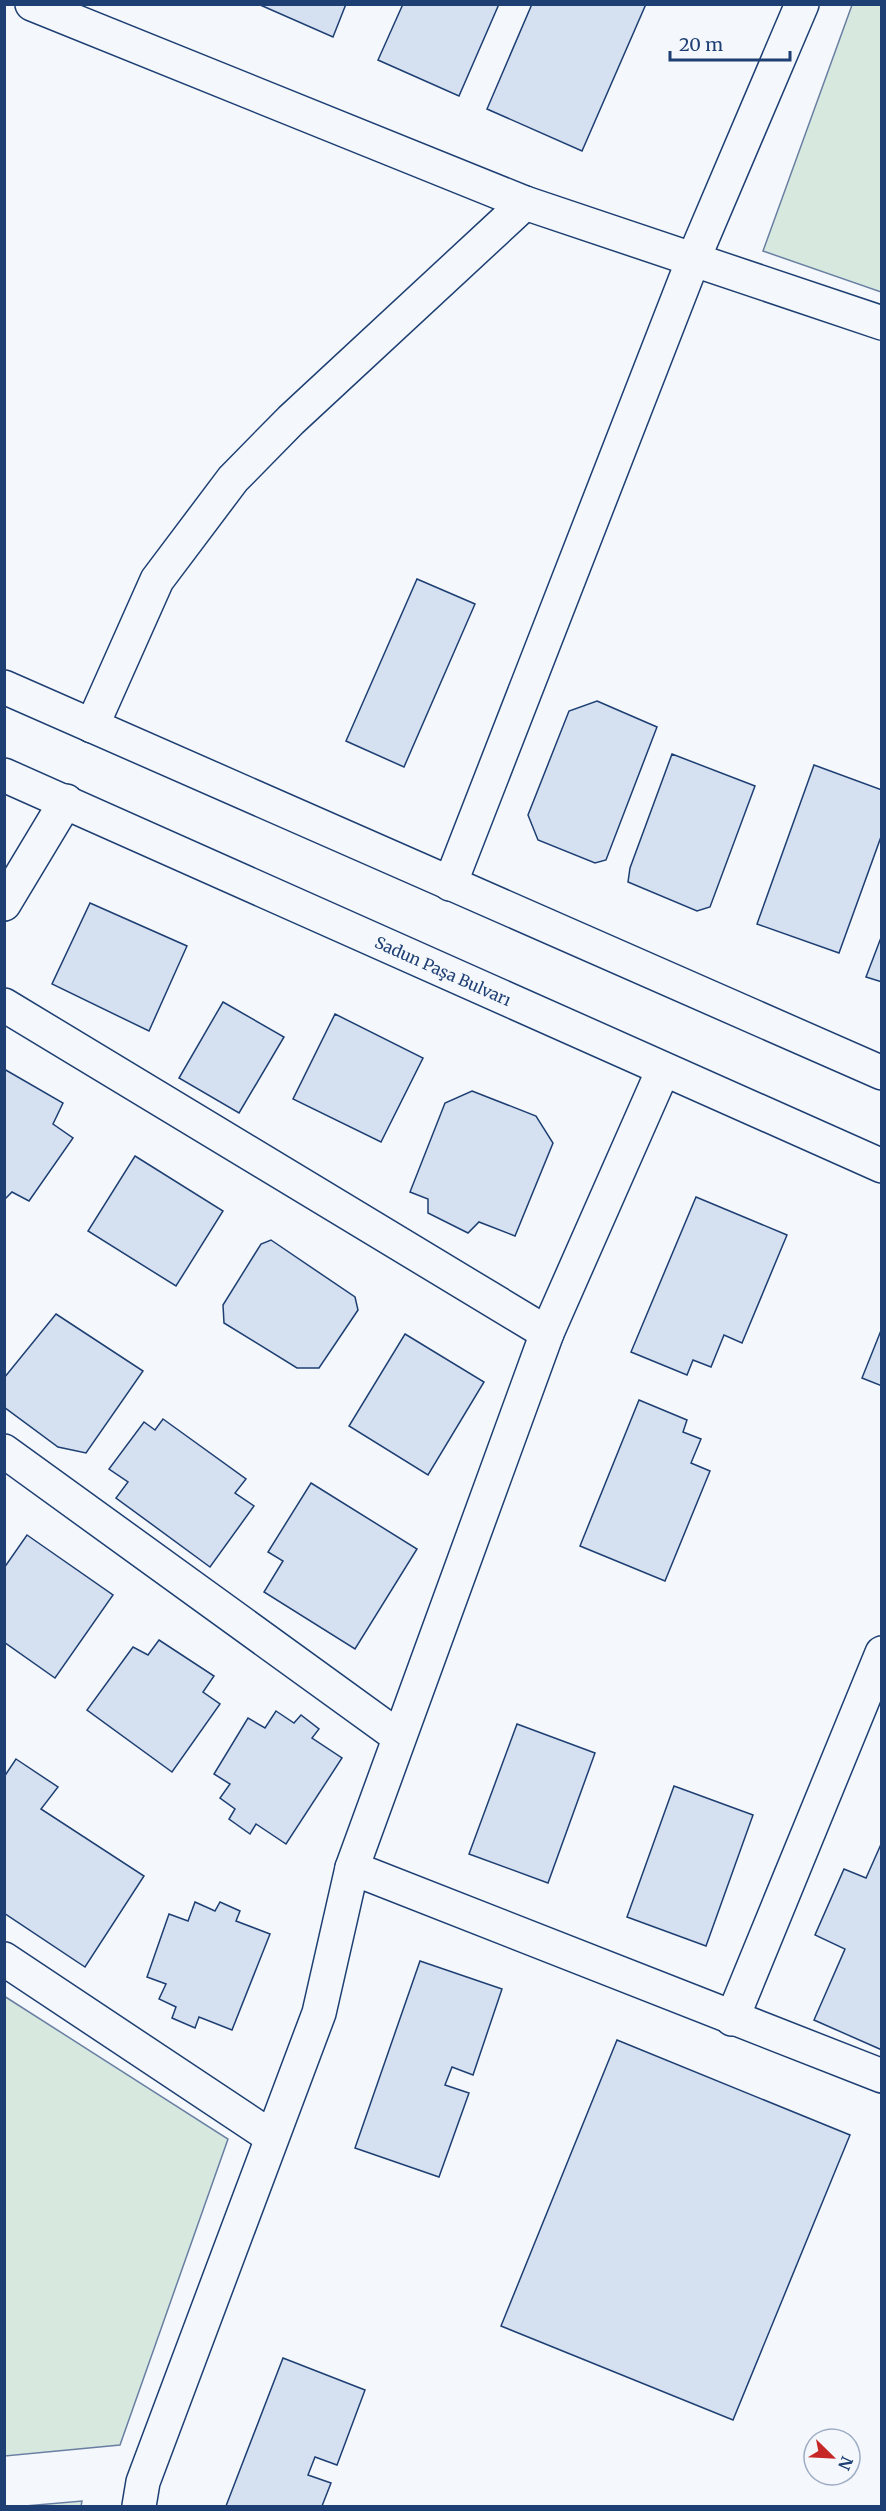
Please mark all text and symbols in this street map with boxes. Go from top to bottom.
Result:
scale bar [670,24,790,62]
text: 20 m [679,33,723,56]
street label: Sadun Paşa Bulvarı [372,932,514,1010]
north arrow [802,2427,862,2487]
text: N [834,2453,857,2473]

